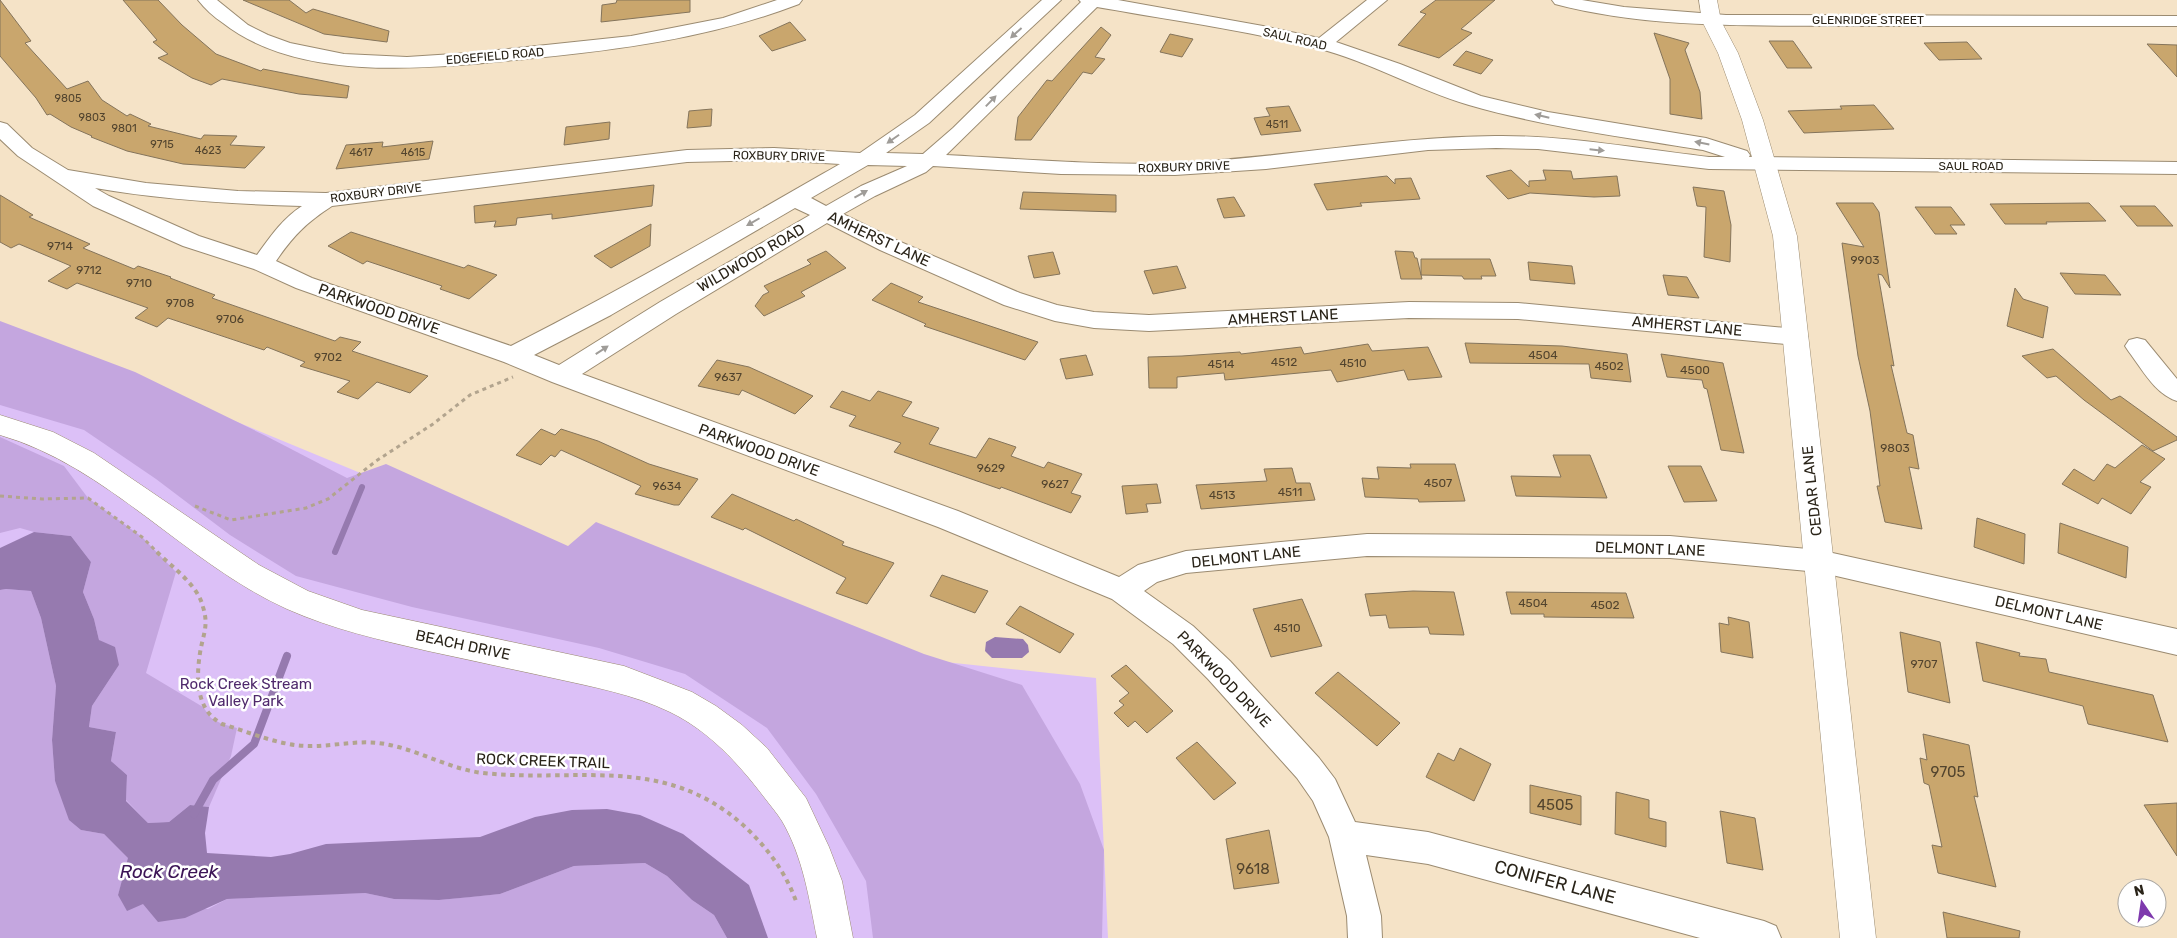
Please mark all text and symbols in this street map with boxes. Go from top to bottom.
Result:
street label: GLENRIDGE STREET [1812,13,1924,27]
street label: SAUL ROAD [1262,25,1328,53]
one-way arrow [1010,27,1022,39]
street label: EDGEFIELD ROAD [445,45,545,67]
house number: 9805 [54,92,82,105]
one-way arrow [985,95,997,107]
house number: 9803 [78,111,106,124]
one-way arrow [1534,112,1549,120]
house number: 4511 [1266,118,1288,131]
house number: 9801 [111,122,137,135]
one-way arrow [886,134,900,144]
house number: 9715 [150,138,174,151]
one-way arrow [1693,139,1709,147]
house number: 4623 [195,144,222,157]
house number: 4617 [349,146,373,159]
house number: 4615 [401,146,426,159]
one-way arrow [1590,146,1606,154]
street label: ROXBURY DRIVE [733,148,825,164]
street label: ROXBURY DRIVE [1138,158,1230,176]
street label: SAUL ROAD [1938,159,2004,173]
street label: ROXBURY DRIVE [329,180,423,206]
one-way arrow [855,190,868,199]
street label: AMHERST LANE [825,207,933,271]
one-way arrow [747,217,760,226]
street label: WILDWOOD ROAD [694,220,808,296]
house number: 9714 [47,239,73,253]
house number: 9903 [1850,253,1880,267]
house number: 9712 [76,263,102,277]
house number: 9710 [126,276,152,290]
street label: PARKWOOD DRIVE [316,280,442,338]
house number: 9708 [166,296,194,310]
street label: AMHERST LANE [1227,305,1339,329]
house number: 9706 [216,312,244,326]
street label: AMHERST LANE [1631,312,1743,340]
one-way arrow [595,345,608,355]
house number: 4504 [1528,348,1558,362]
house number: 9702 [314,350,342,364]
house number: 4512 [1271,355,1297,369]
house number: 4510 [1339,356,1367,370]
house number: 4514 [1208,357,1235,371]
house number: 4502 [1594,359,1624,373]
house number: 4500 [1680,363,1710,377]
house number: 9637 [714,370,742,384]
street label: PARKWOOD DRIVE [696,420,822,480]
house number: 9803 [1880,441,1910,455]
street label: CEDAR LANE [1798,445,1826,537]
house number: 9629 [977,461,1005,475]
house number: 4507 [1424,476,1452,490]
house number: 9627 [1041,477,1069,491]
house number: 9634 [653,479,682,493]
house number: 4511 [1278,485,1302,499]
house number: 4513 [1209,488,1235,502]
street label: DELMONT LANE [1595,538,1705,560]
street label: DELMONT LANE [1190,542,1302,572]
street label: DELMONT LANE [1993,592,2105,634]
house number: 4504 [1518,596,1548,610]
house number: 4502 [1590,598,1620,612]
house number: 4510 [1273,621,1301,635]
street label: BEACH DRIVE [414,626,512,664]
street label: PARKWOOD DRIVE [1173,627,1275,731]
house number: 9707 [1910,657,1938,671]
park label: Rock Creek Stream Valley Park [180,675,312,710]
street label: ROCK CREEK TRAIL [476,750,611,772]
house number: 9705 [1930,763,1966,781]
house number: 4505 [1537,796,1573,814]
street label: CONIFER LANE [1492,855,1618,909]
water label: Rock Creek [120,860,219,883]
house number: 9618 [1236,860,1270,878]
north arrow [2117,878,2167,928]
text: N [2132,881,2146,900]

